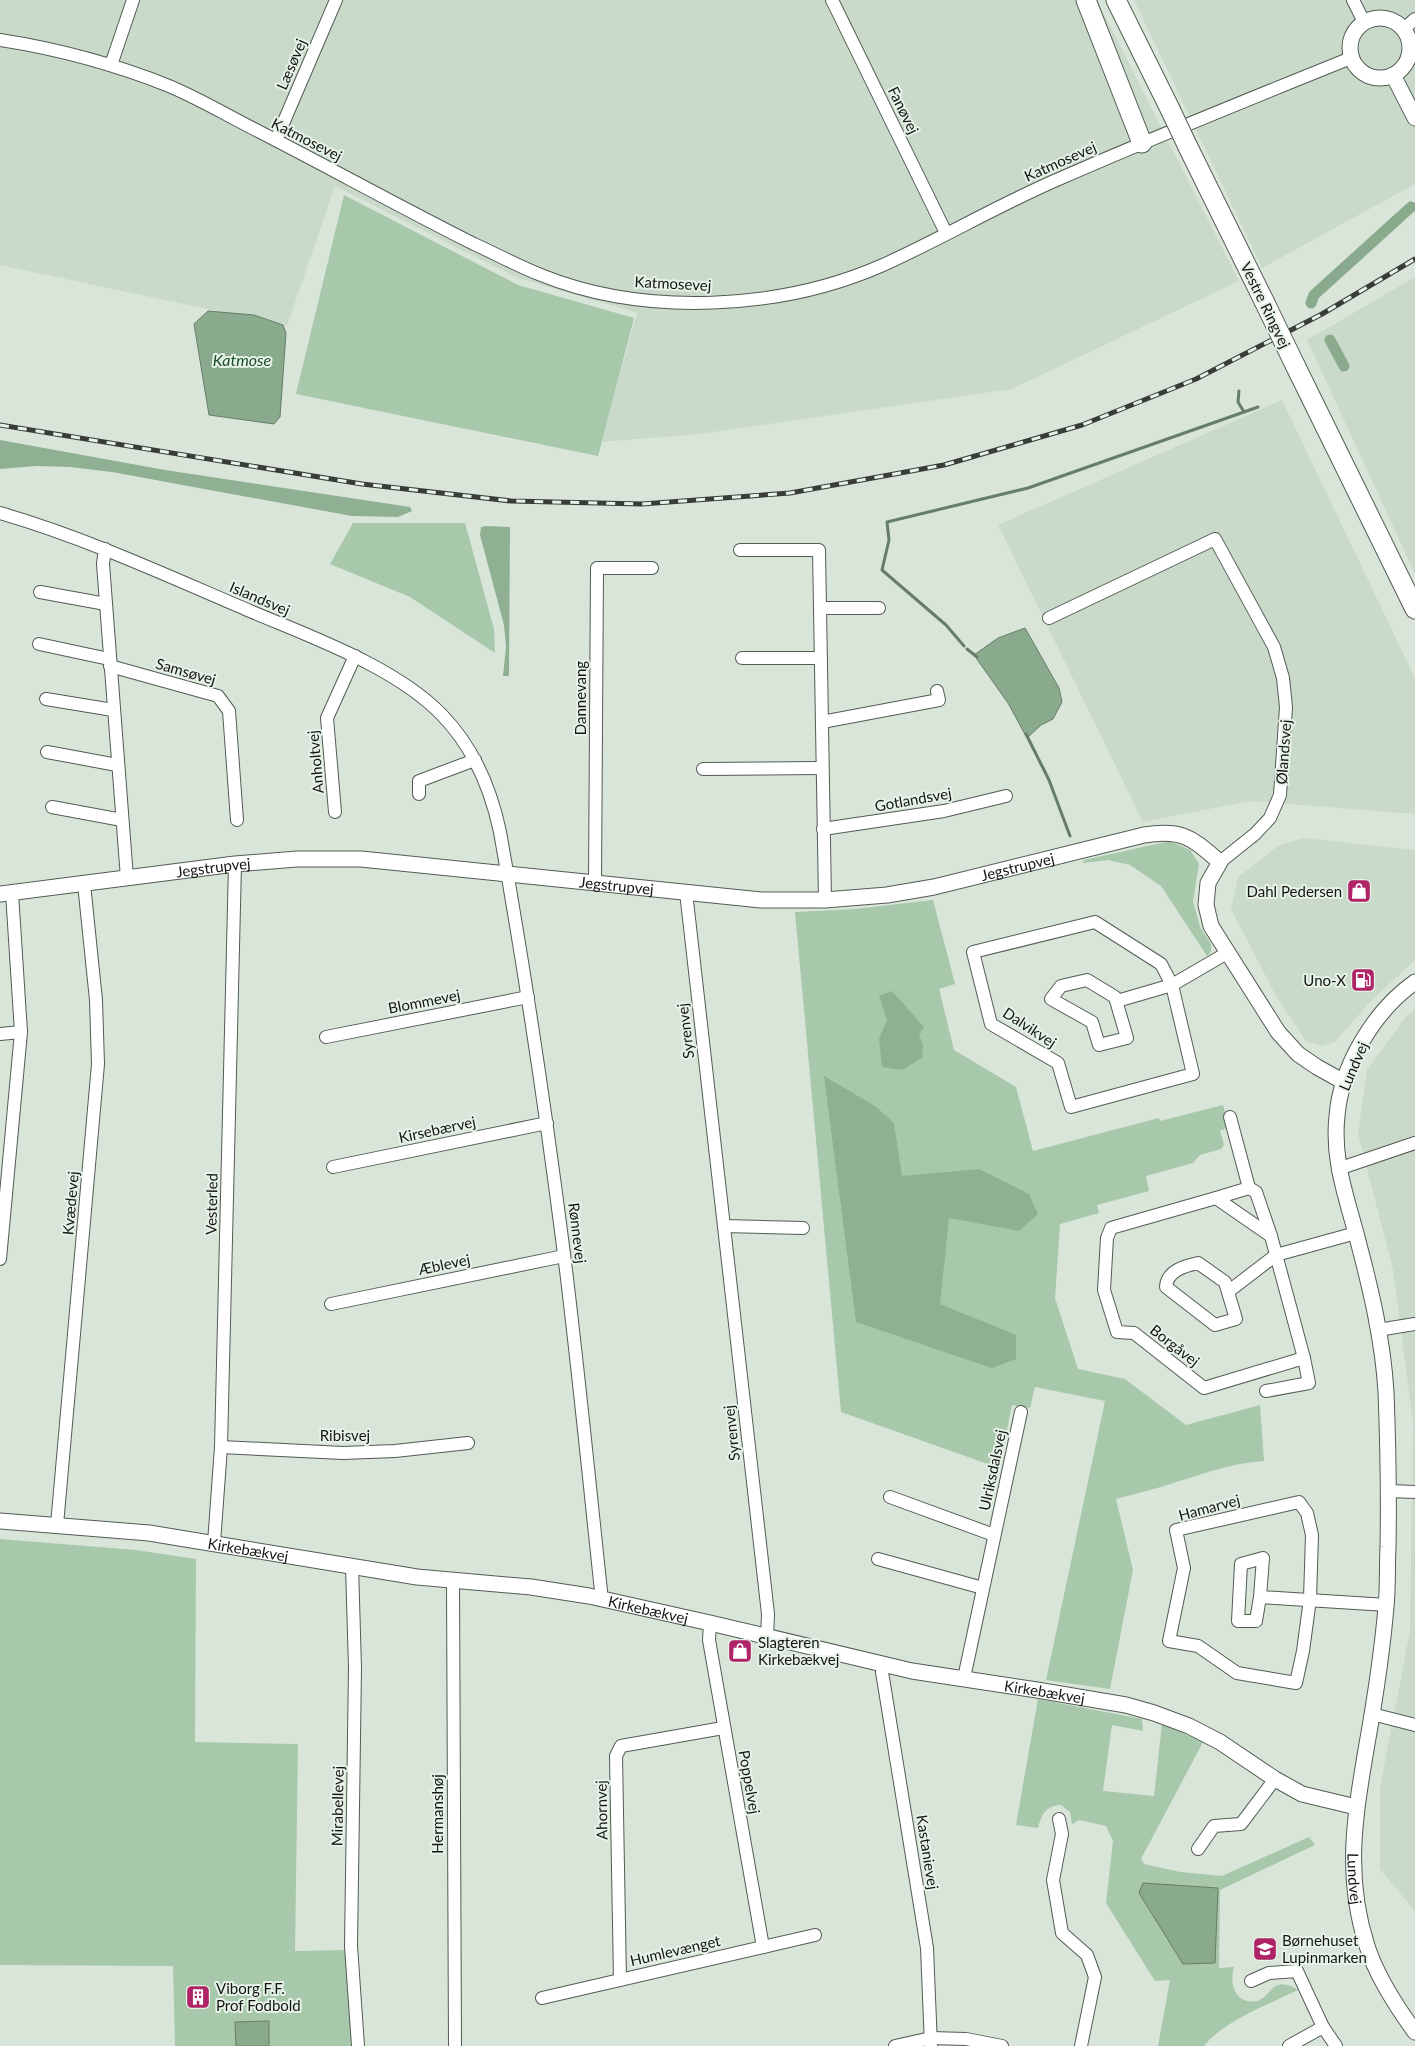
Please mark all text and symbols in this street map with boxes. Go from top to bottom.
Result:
street label: Læsøvej [272,36,310,92]
street label: Fanøvej [885,83,923,137]
street label: Katmosevej [269,114,345,164]
street label: Katmosevej [1021,137,1099,185]
street label: Vestre Ringvej [1237,259,1295,351]
street label: Katmosevej [634,272,712,294]
water label: Katmose [213,350,271,369]
street label: Islandsvej [227,577,293,619]
street label: Samsøvej [154,654,218,688]
street label: Dannevang [571,661,589,735]
street label: Ølandsvej [1272,719,1294,785]
street label: Anholtvej [303,730,327,794]
street label: Gotlandsvej [873,783,953,815]
street label: Jegstrupvej [979,849,1056,884]
street label: Jegstrupvej [175,854,251,880]
street label: Jegstrupvej [578,872,655,898]
shop icon: Dahl Pedersen [1346,878,1372,904]
place label: Dahl Pedersen [1247,882,1342,900]
fuel station icon: Uno-X [1350,967,1376,993]
place label: Uno-X [1303,971,1346,989]
street label: Blommevej [386,985,462,1017]
street label: Syrenvej [673,1002,697,1060]
street label: Dalvikvej [1000,1003,1060,1051]
street label: Lundvej [1335,1039,1371,1093]
street label: Kirsebærvej [397,1112,477,1146]
street label: Kvædevej [58,1170,82,1236]
street label: Vesterled [201,1173,221,1235]
street label: Rønnevej [565,1202,591,1264]
street label: Æblevej [415,1250,472,1278]
street label: Borgåvej [1147,1320,1203,1370]
street label: Syrenvej [719,1404,743,1462]
street label: Ribisvej [320,1426,370,1444]
street label: Ulriksdalsvej [975,1428,1009,1512]
street label: Hamarvej [1176,1490,1242,1524]
street label: Kirkebækvej [207,1534,290,1565]
street label: Kirkebækvej [607,1592,690,1627]
place label: Slagteren Kirkebækvej [758,1633,839,1668]
shop icon: Slagteren Kirkebækvej [727,1638,753,1664]
street label: Kirkebækvej [1003,1676,1086,1707]
street label: Poppelvej [736,1749,764,1815]
street label: Mirabellevej [327,1766,347,1846]
street label: Hermanshøj [428,1774,446,1854]
street label: Ahornvej [591,1780,611,1840]
street label: Kastanievej [913,1813,943,1891]
street label: Lundvej [1345,1853,1366,1906]
street label: Humlevænget [628,1931,723,1969]
place label: Børnehuset Lupinmarken [1282,1931,1367,1966]
school or university icon: Børnehuset Lupinmarken [1252,1936,1278,1962]
place label: Viborg F.F. Prof Fodbold [216,1979,301,2014]
building icon: Viborg F.F. Prof Fodbold [185,1984,211,2010]

